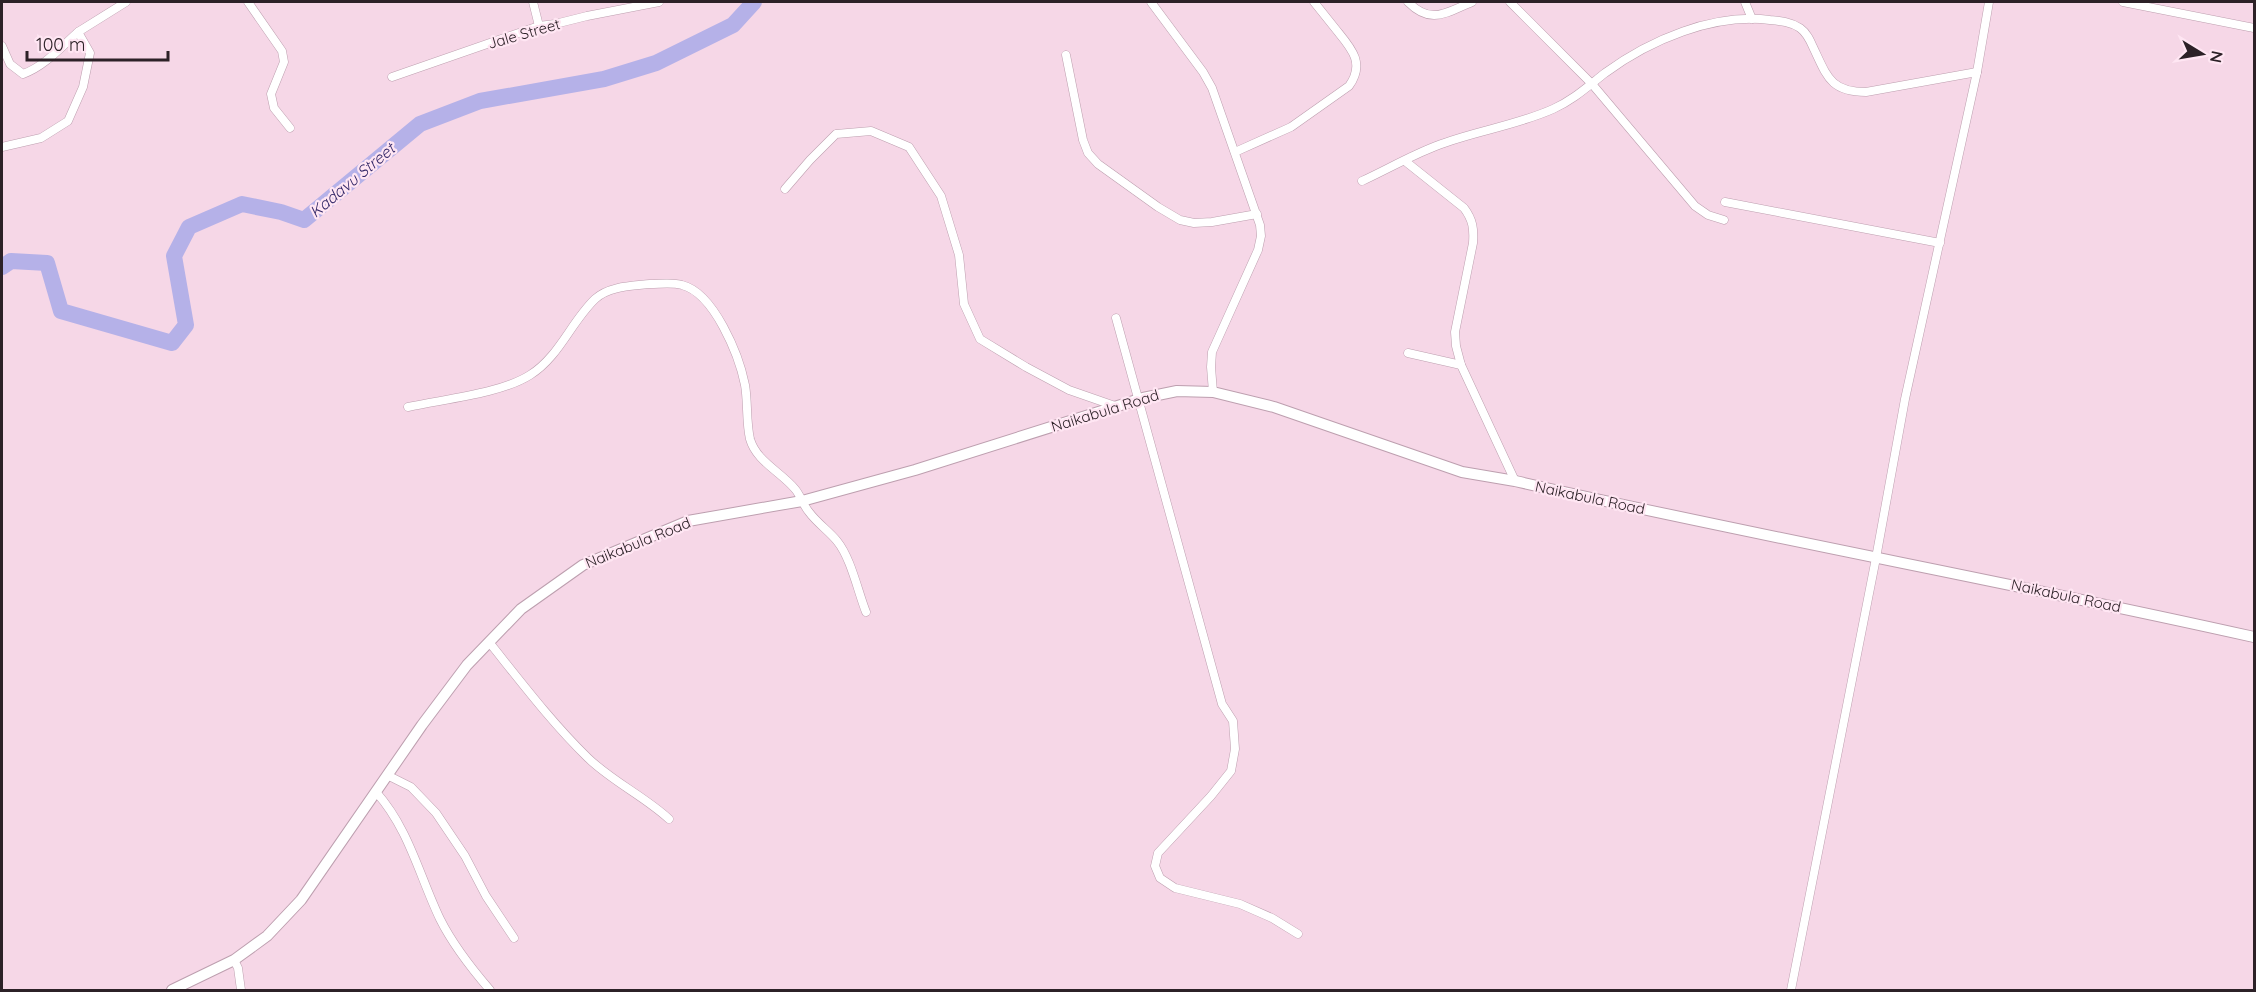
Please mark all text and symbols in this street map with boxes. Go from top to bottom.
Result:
street label: Jale Street [485,14,562,53]
scale bar [27,24,168,62]
north arrow [2172,24,2232,84]
text: 100 m [36,33,85,56]
text: N [2206,49,2228,65]
water label: Kadavu Street [305,137,400,222]
street label: Naikabula Road [1049,385,1161,436]
street label: Naikabula Road [1533,477,1647,518]
street label: Naikabula Road [582,513,693,572]
street label: Naikabula Road [2009,575,2123,616]

